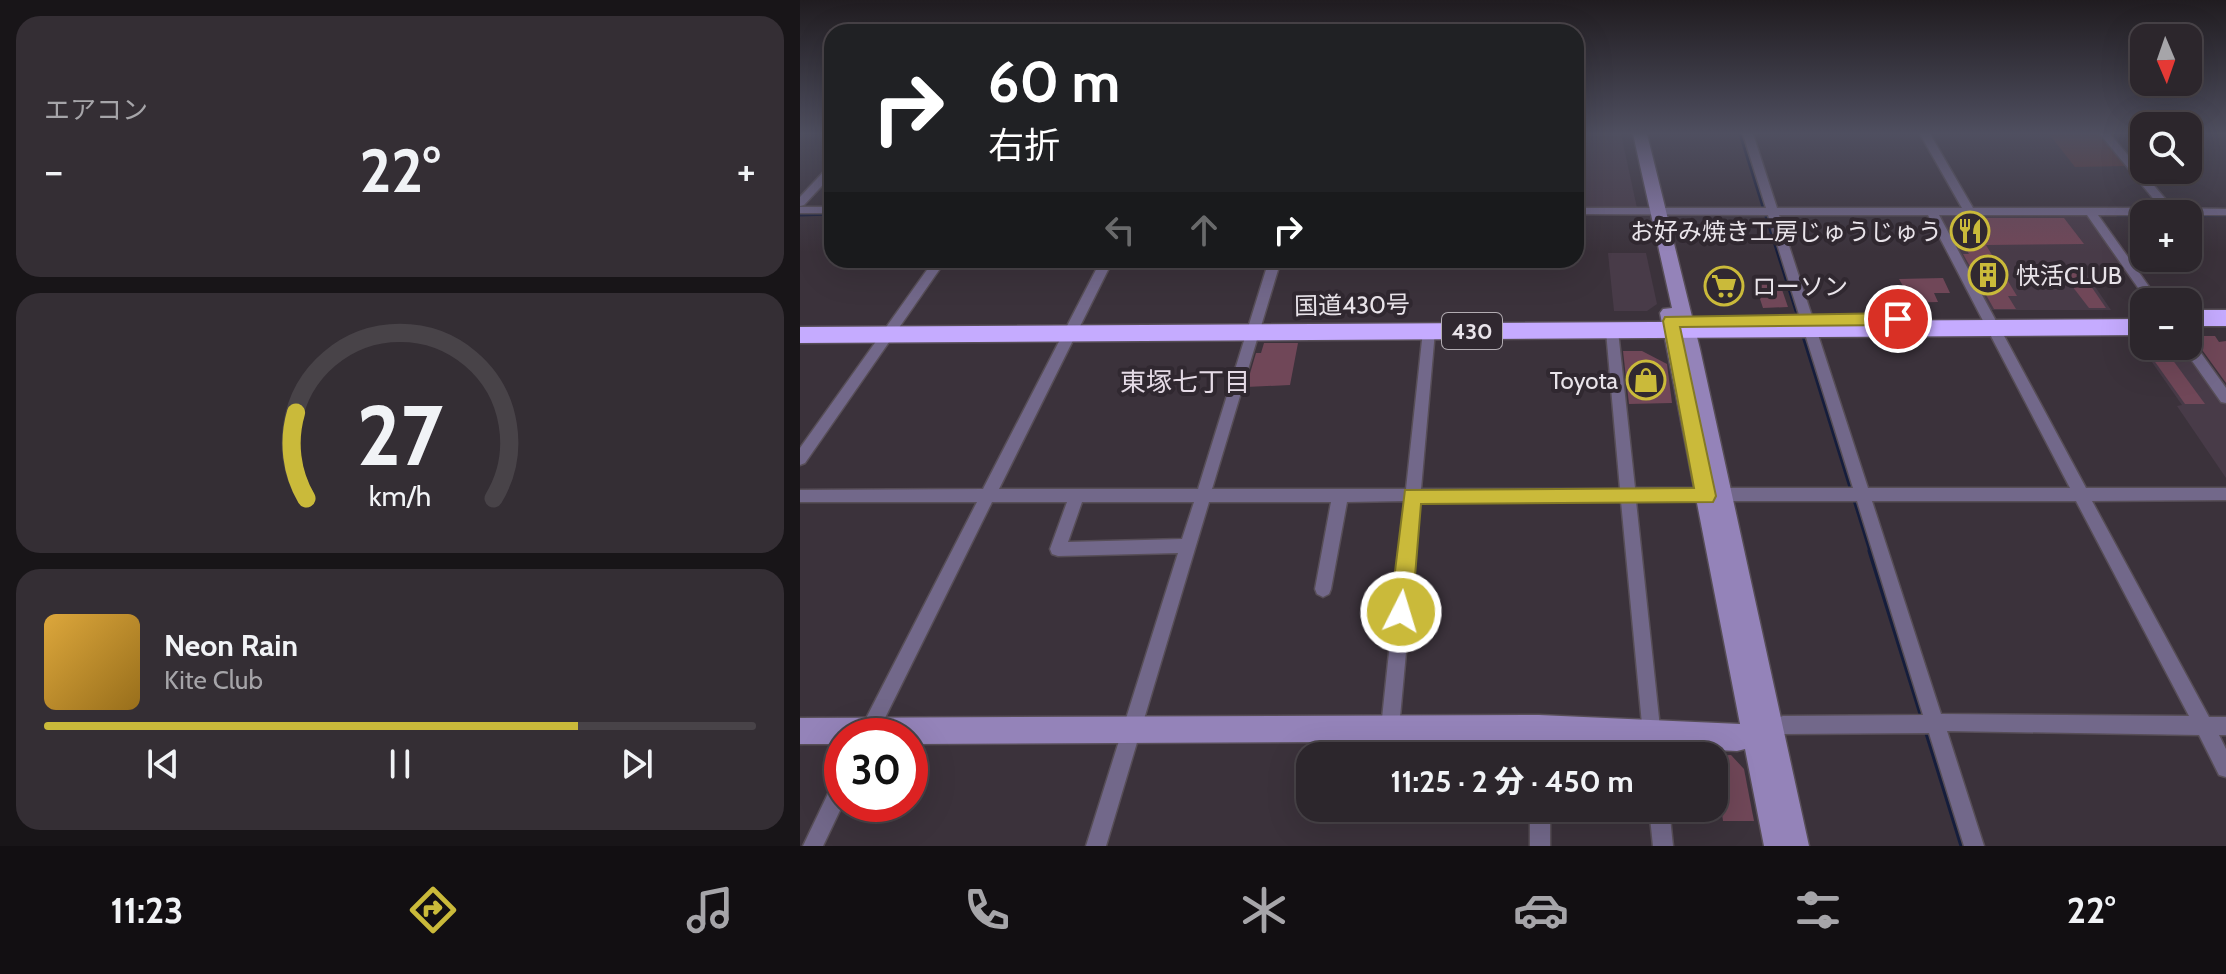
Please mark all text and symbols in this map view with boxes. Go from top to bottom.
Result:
north arrow [2130,24,2202,96]
map controls [2130,24,2202,360]
text: 60 m [988,48,1120,116]
icon: right [856,56,960,160]
text: エアコン [44,94,148,126]
button: search [2130,112,2202,184]
text: 右折 [988,123,1060,167]
text: 22° [360,134,440,207]
text: − [44,144,63,197]
text: + [737,144,756,197]
button: + [2130,200,2202,272]
icon: left [1098,208,1142,252]
icon: ahead [1182,208,1226,252]
icon: right [1266,208,1310,252]
restaurant icon: お好み焼き工房じゅうじゅう [1949,210,1991,252]
place label: お好み焼き工房じゅうじゅう [1630,217,1942,246]
building icon: 快活CLUB [1967,254,2009,296]
place label: 快活CLUB [2016,261,2122,290]
supermarket icon: ローソン [1703,265,1745,307]
place label: ローソン [1752,272,1848,301]
pin [1864,285,1932,353]
button: − [2130,288,2202,360]
street label: 国道430号 [1294,289,1410,321]
icon: arrive [1876,297,1920,341]
road number: 430 [1442,313,1502,349]
shop icon: Toyota [1625,359,1667,401]
district label: 東塚七丁目 [1120,366,1250,398]
place label: Toyota [1550,366,1618,395]
text: 27 [357,385,443,486]
text: km/h [369,478,431,513]
position arrow [1359,570,1443,654]
text: Neon Rain [164,627,298,664]
text: Kite Club [164,664,263,696]
speed limit sign: 30 [824,718,928,822]
icon: previous [141,742,185,786]
icon: pause [378,742,422,786]
icon: next [615,742,659,786]
text: 11:25 · 2 分 · 450 m [1390,763,1634,800]
icon: directions [405,882,461,938]
icon: music [682,882,738,938]
icon: phone [959,882,1015,938]
icon: climate [1236,882,1292,938]
icon: car [1513,882,1569,938]
icon: filters [1790,882,1846,938]
text: 11:23 [111,888,184,932]
text: 22° [2067,888,2115,932]

